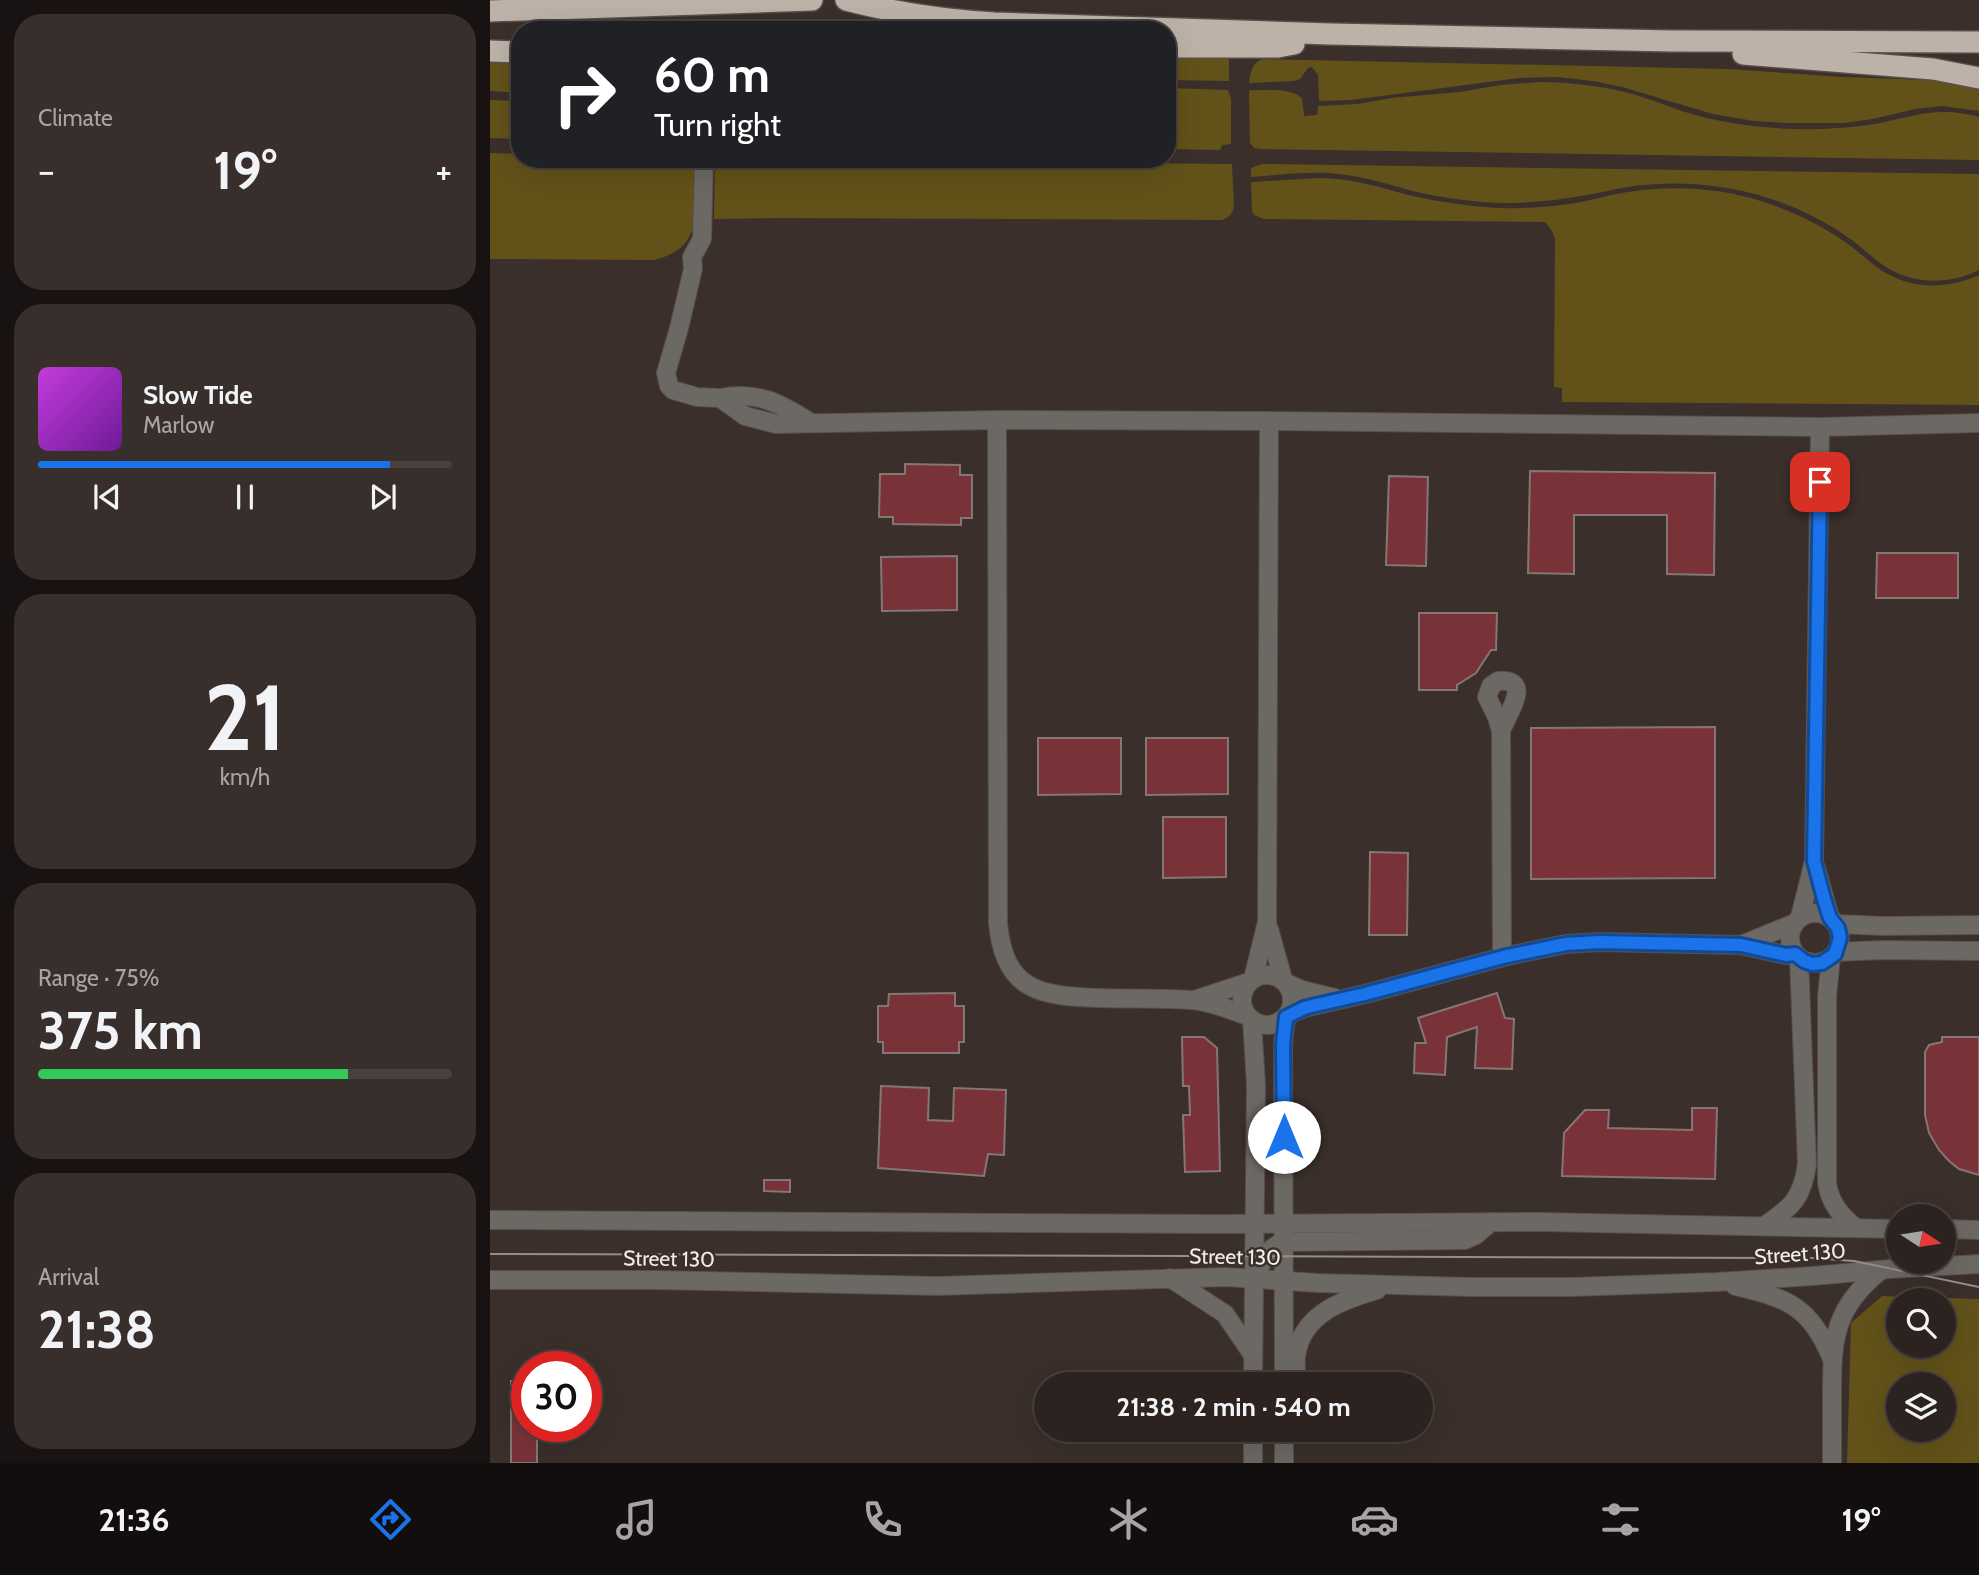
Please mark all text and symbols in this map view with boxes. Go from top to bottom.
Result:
text: 60 m [654,45,770,104]
icon: right [539,49,630,140]
text: Climate [38,104,113,132]
text: Turn right [654,105,781,144]
text: 19° [213,139,277,202]
text: − [38,147,55,194]
text: + [435,147,452,194]
text: Slow Tide [143,379,253,411]
text: Marlow [143,411,214,439]
pin [1790,452,1850,512]
icon: arrive [1801,463,1839,501]
icon: previous [88,478,126,516]
icon: pause [226,478,264,516]
icon: next [364,478,402,516]
text: 21 [204,662,286,773]
text: km/h [220,763,270,791]
text: Range · 75% [38,964,159,992]
text: 375 km [38,999,203,1062]
position arrow [1247,1100,1321,1174]
north arrow [1886,1204,1956,1274]
map controls [1886,1204,1956,1442]
street label: Street 130 [1753,1238,1847,1269]
street label: Street 130 [1189,1243,1281,1270]
street label: Street 130 [623,1245,715,1272]
text: Arrival [38,1263,99,1291]
button: search [1886,1288,1956,1358]
text: 21:38 [38,1298,156,1361]
speed limit sign: 30 [511,1351,602,1442]
button: layers [1886,1372,1956,1442]
text: 21:38 · 2 min · 540 m [1116,1391,1351,1423]
icon: directions [366,1495,415,1544]
icon: music [612,1495,661,1544]
icon: phone [858,1495,907,1544]
icon: climate [1104,1495,1153,1544]
icon: car [1350,1495,1399,1544]
icon: filters [1596,1495,1645,1544]
text: 21:36 [98,1500,170,1539]
text: 19° [1842,1500,1881,1539]

